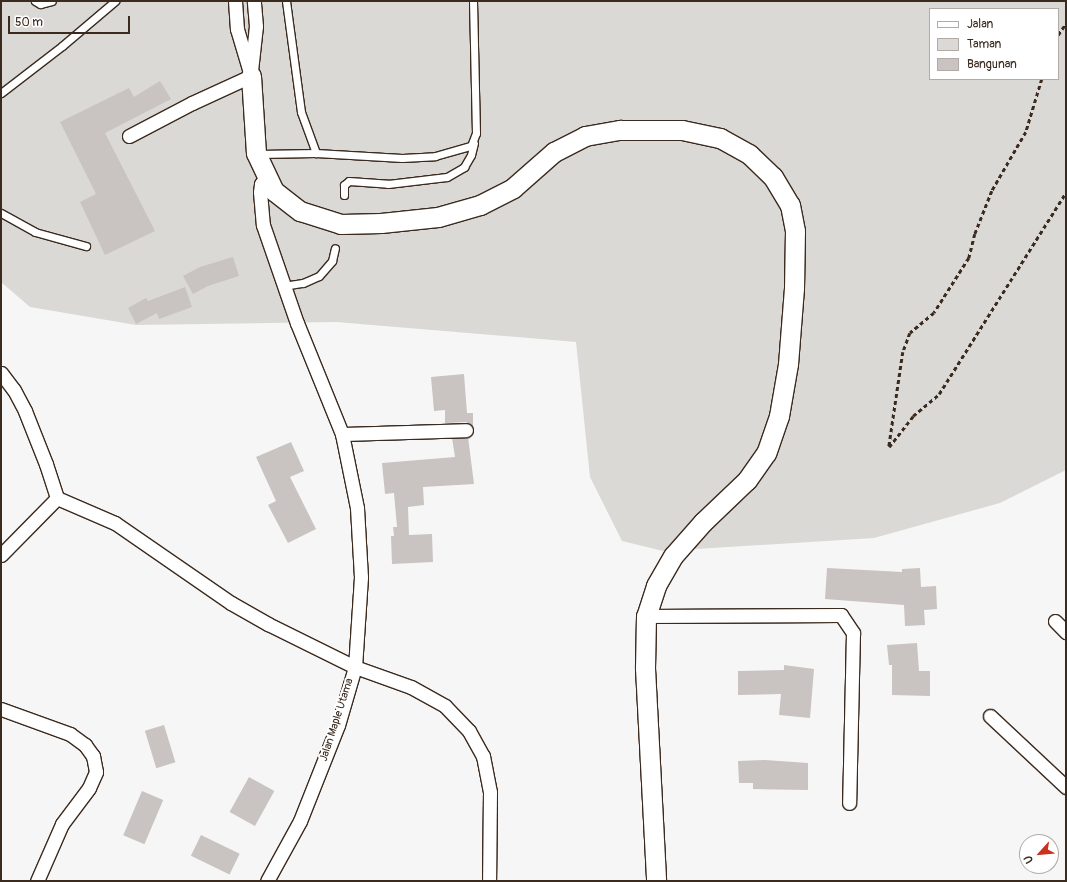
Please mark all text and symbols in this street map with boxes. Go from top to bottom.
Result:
scale bar [10,8,132,34]
legend [929,8,1059,80]
text: 50 m [15,15,43,30]
text: Jalan [967,17,993,32]
text: Taman [967,37,1001,52]
text: Bangunan [967,57,1017,72]
street label: Jalan Maple Utama [317,677,357,763]
north arrow [1019,834,1059,874]
text: U [1021,853,1036,865]

